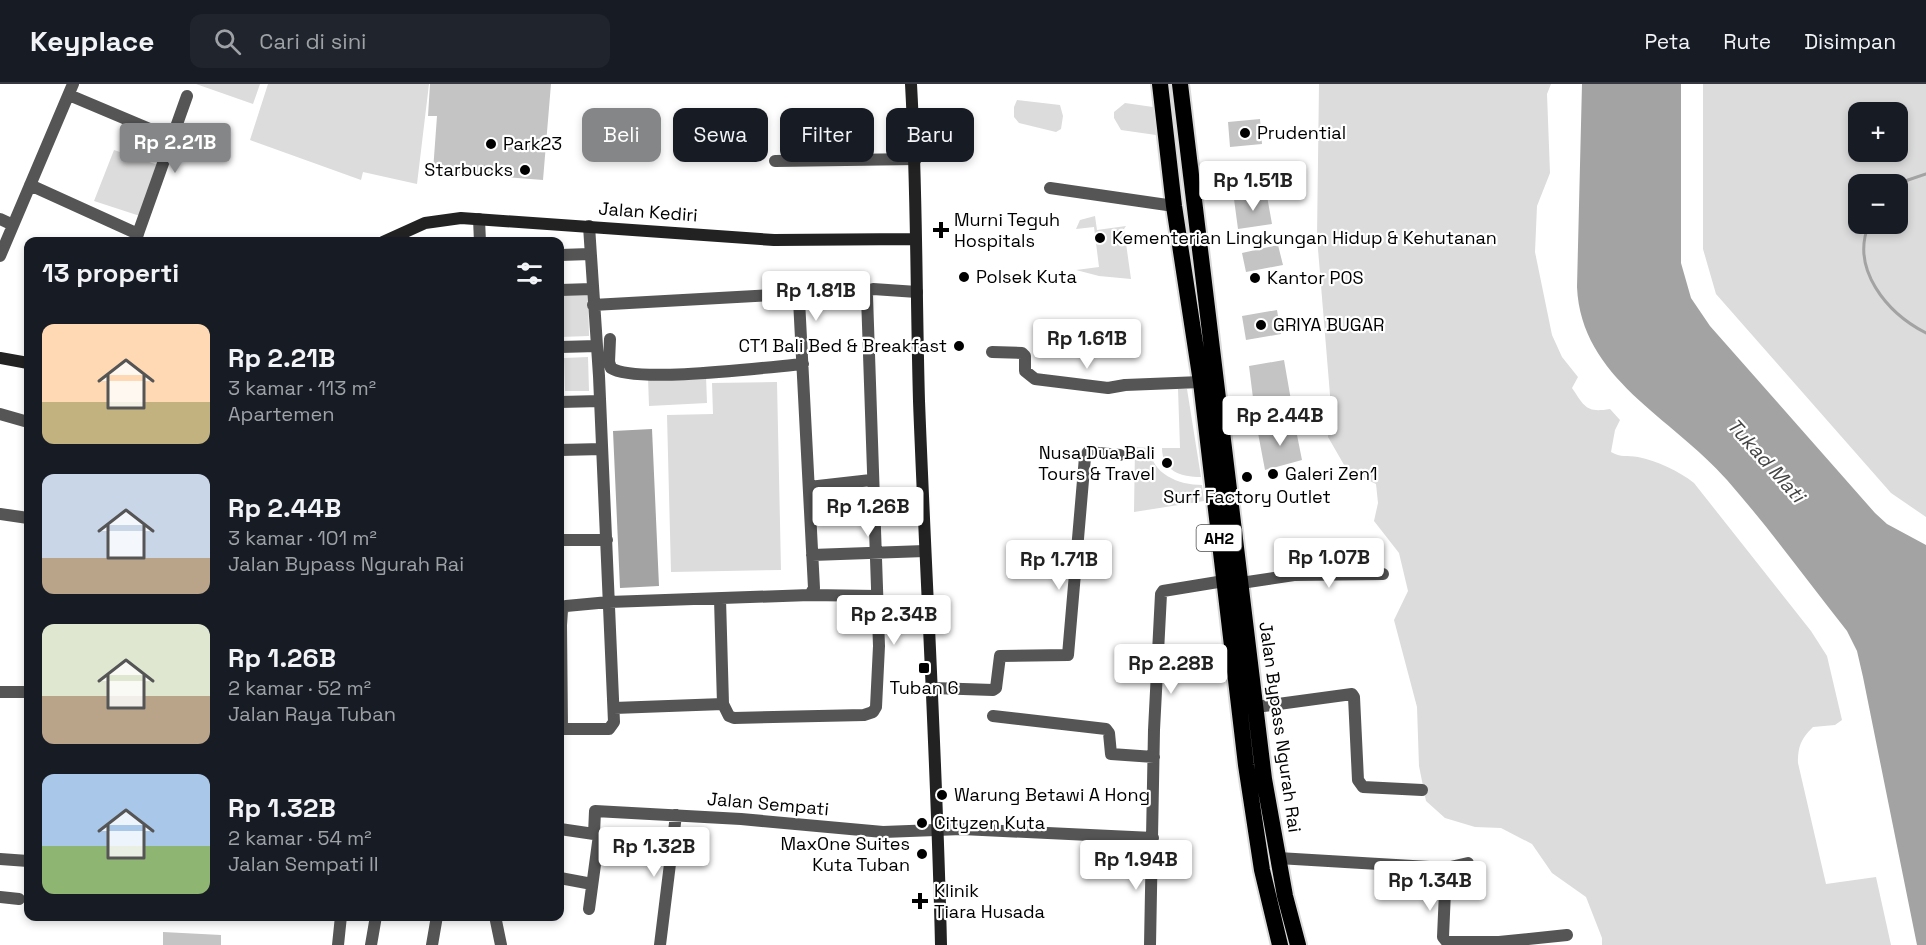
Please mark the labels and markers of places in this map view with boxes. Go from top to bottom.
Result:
place label: Prudential [1257,121,1346,144]
pin: Rp 2.21B [113,123,237,174]
marker: Prudential [1238,126,1252,140]
place label: Park23 [503,132,562,155]
marker: Park23 [484,137,498,151]
place label: Starbucks [424,158,513,181]
pin: Rp 1.51B [1191,161,1315,212]
marker: Starbucks [518,163,532,177]
place label: Murni Teguh Hospitals [954,208,1060,252]
marker: Murni Teguh Hospitals [932,221,950,239]
place label: Kementerian Lingkungan Hidup & Kehutanan [1112,226,1497,249]
marker: Kementerian Lingkungan Hidup & Kehutanan [1093,231,1107,245]
place label: Polsek Kuta [976,265,1077,288]
place label: Kantor POS [1267,266,1364,289]
marker: Polsek Kuta [957,270,971,284]
pin: Rp 1.81B [754,271,878,322]
marker: Kantor POS [1248,271,1262,285]
place label: GRIYA BUGAR [1273,313,1384,336]
marker: GRIYA BUGAR [1254,318,1268,332]
pin: Rp 1.61B [1025,319,1149,370]
place label: CT1 Bali Bed & Breakfast [738,334,947,357]
marker: CT1 Bali Bed & Breakfast [952,339,966,353]
pin: Rp 2.44B [1218,396,1342,447]
place label: Nusa Dua Bali Tours & Travel [1038,441,1155,485]
marker: Nusa Dua Bali Tours & Travel [1160,456,1174,470]
place label: Galeri Zen1 [1285,462,1377,485]
marker: Galeri Zen1 [1266,467,1280,481]
marker: Surf Factory Outlet [1240,470,1254,484]
place label: Surf Factory Outlet [1163,485,1331,508]
pin: Rp 1.26B [806,487,930,538]
pin: Rp 1.07B [1267,538,1391,589]
pin: Rp 1.71B [997,540,1121,591]
pin: Rp 2.34B [832,595,956,646]
pin: Rp 2.28B [1109,644,1233,695]
marker: Tuban 6 [917,661,931,675]
place label: Tuban 6 [890,676,958,699]
place label: Warung Betawi A Hong [954,783,1150,806]
marker: Warung Betawi A Hong [935,788,949,802]
place label: Cityzen Kuta [934,811,1045,834]
marker: Cityzen Kuta [915,816,929,830]
pin: Rp 1.32B [592,827,716,878]
place label: MaxOne Suites Kuta Tuban [781,832,910,876]
pin: Rp 1.94B [1074,840,1198,891]
marker: MaxOne Suites Kuta Tuban [915,847,929,861]
pin: Rp 1.34B [1368,861,1492,912]
place label: Klinik Tiara Husada [934,879,1045,923]
marker: Klinik Tiara Husada [911,892,929,910]

